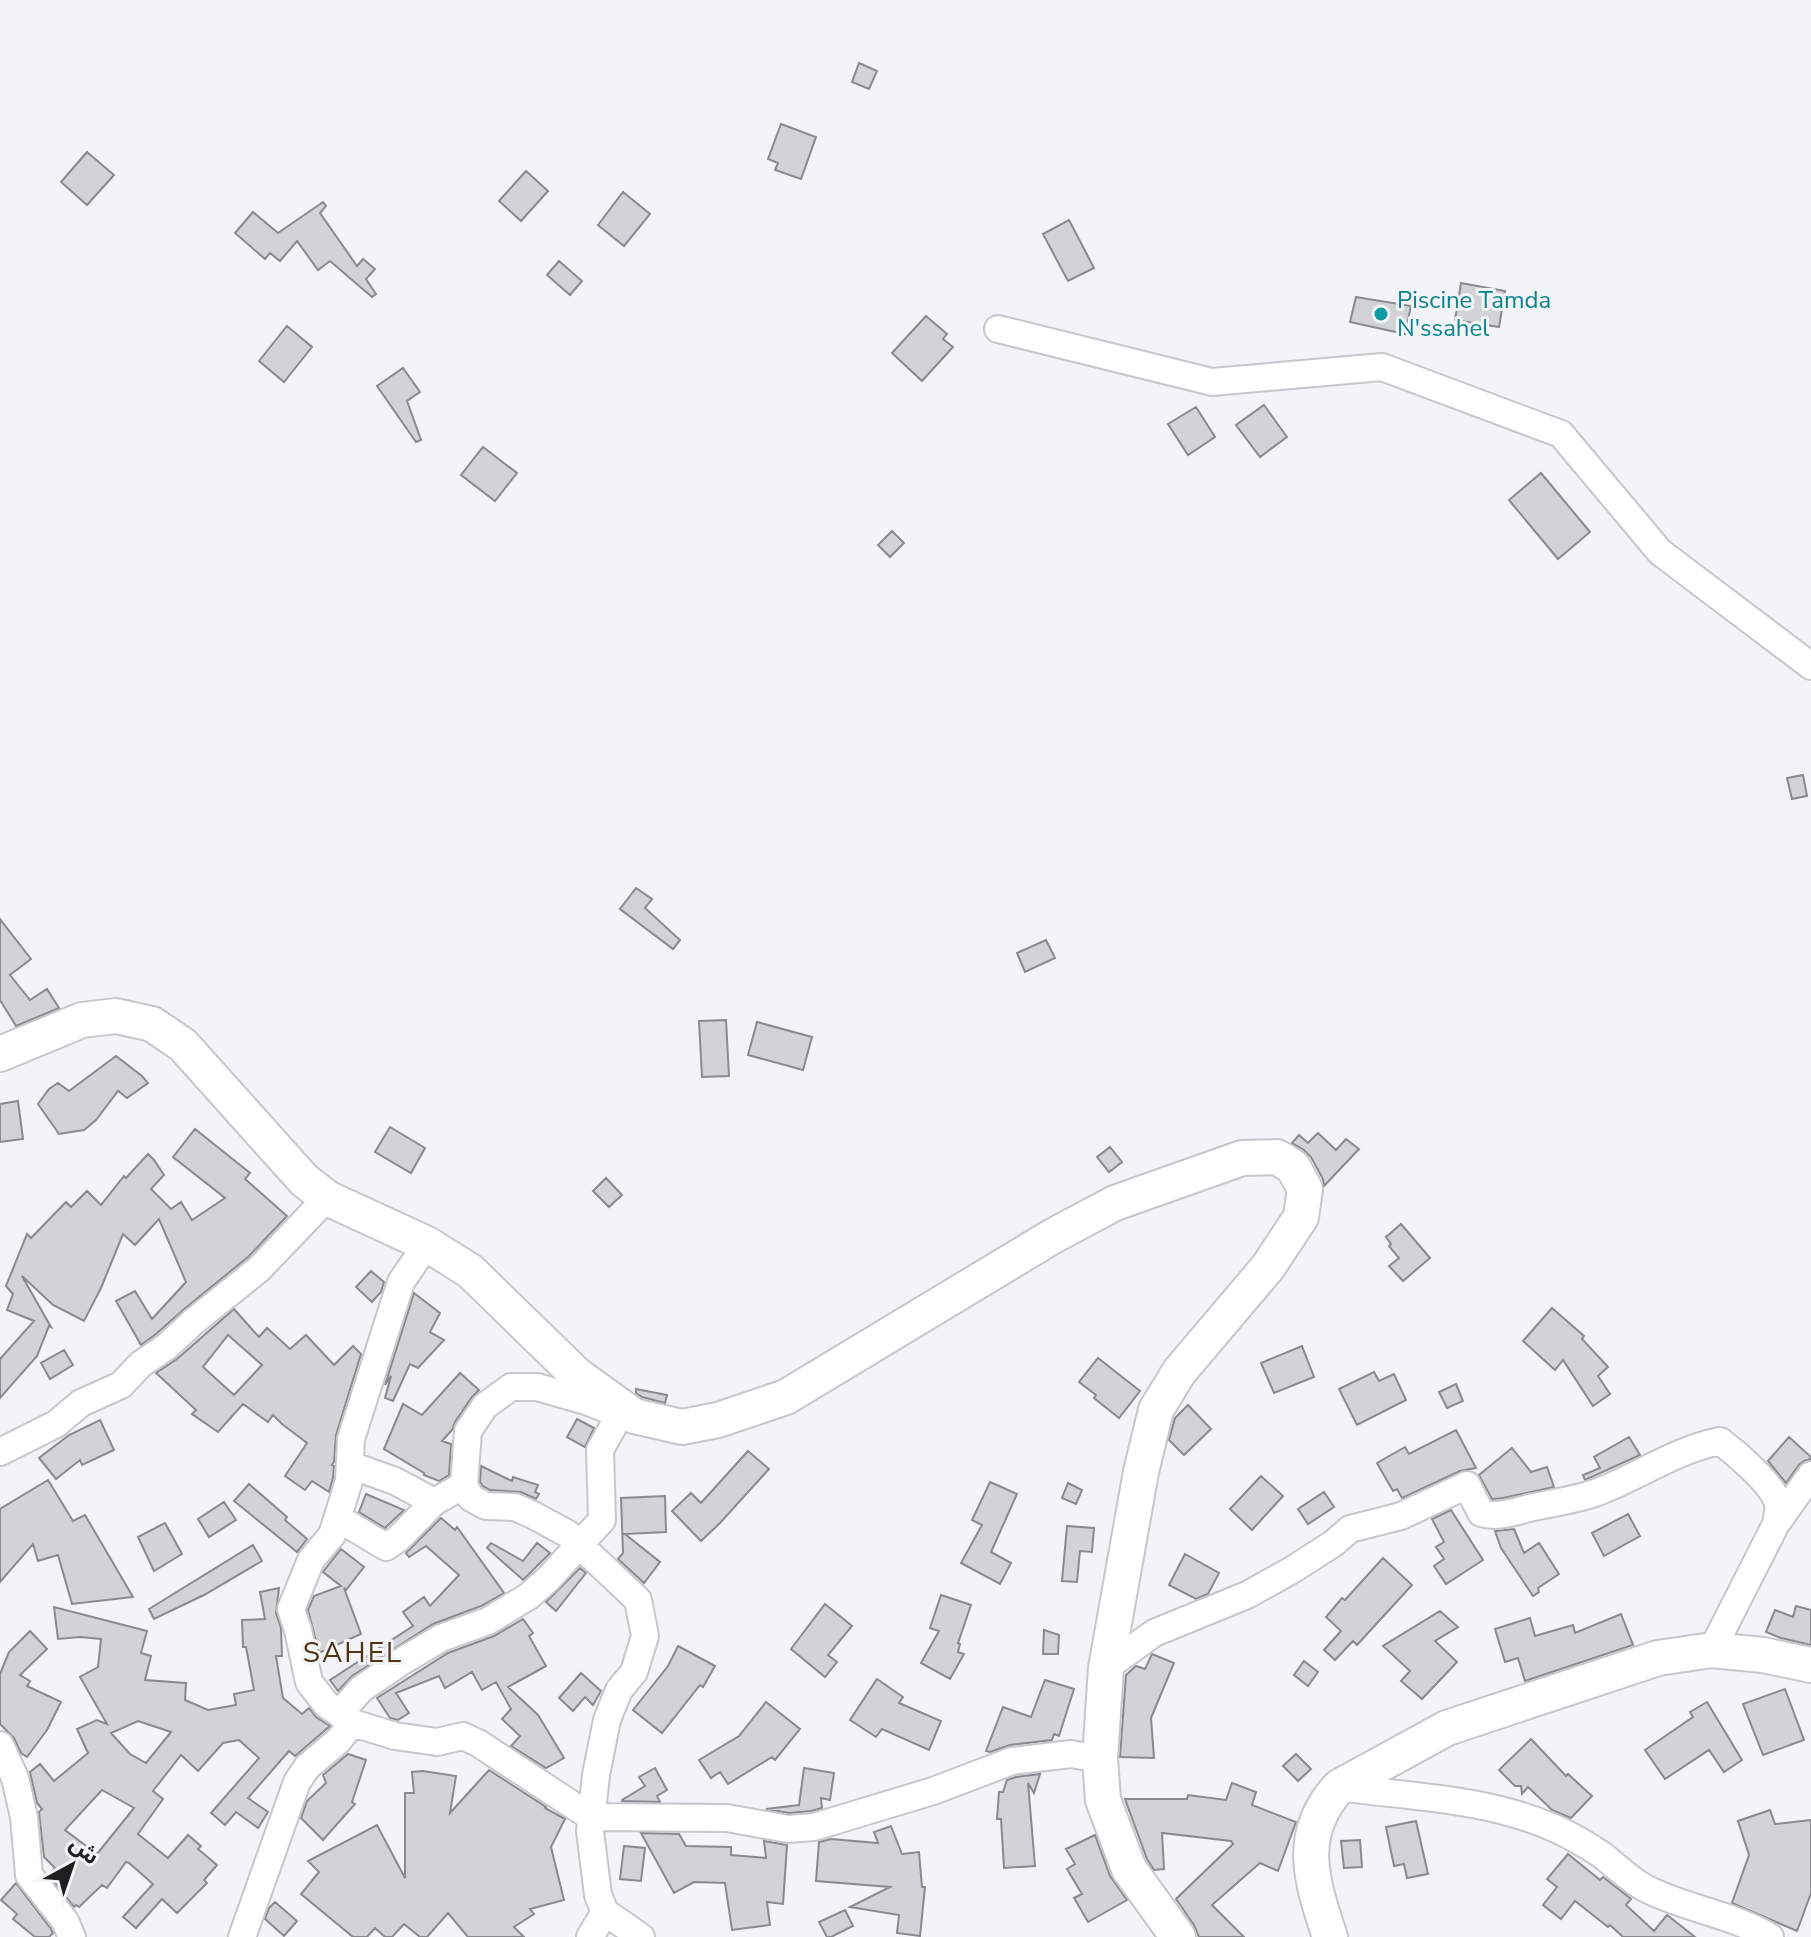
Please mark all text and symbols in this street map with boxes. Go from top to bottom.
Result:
place label: Piscine Tamda N'ssahel [1397,284,1551,344]
marker: Piscine Tamda N'ssahel [1372,305,1390,323]
district label: SAHEL [303,1634,403,1672]
north arrow [32,1825,112,1905]
text: ش [63,1829,105,1872]

